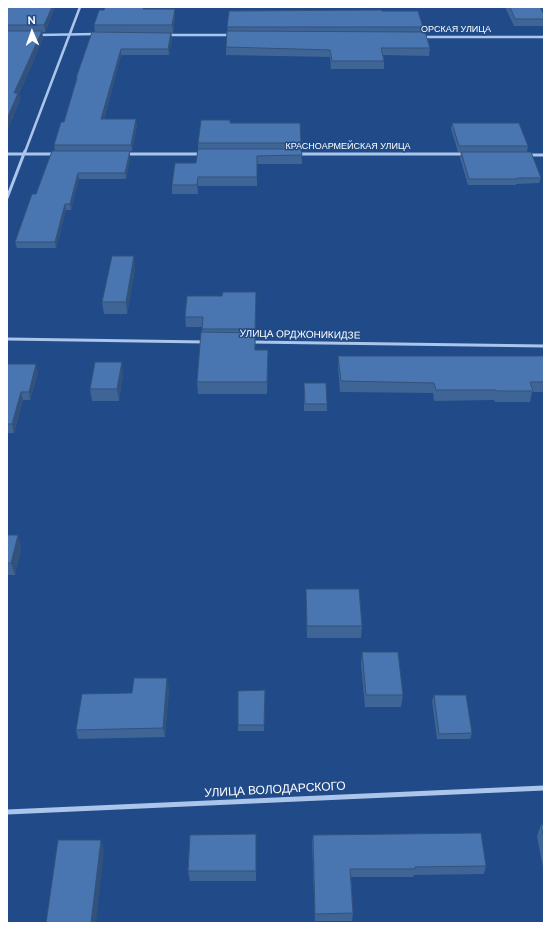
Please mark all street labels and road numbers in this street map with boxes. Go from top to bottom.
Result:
street label: ОРСКАЯ УЛИЦА [421,25,491,35]
street label: КРАСНОАРМЕЙСКАЯ УЛИЦА [285,142,411,152]
street label: УЛИЦА ОРДЖОНИКИДЗЕ [240,328,360,342]
street label: УЛИЦА ВОЛОДАРСКОГО [204,779,346,801]

